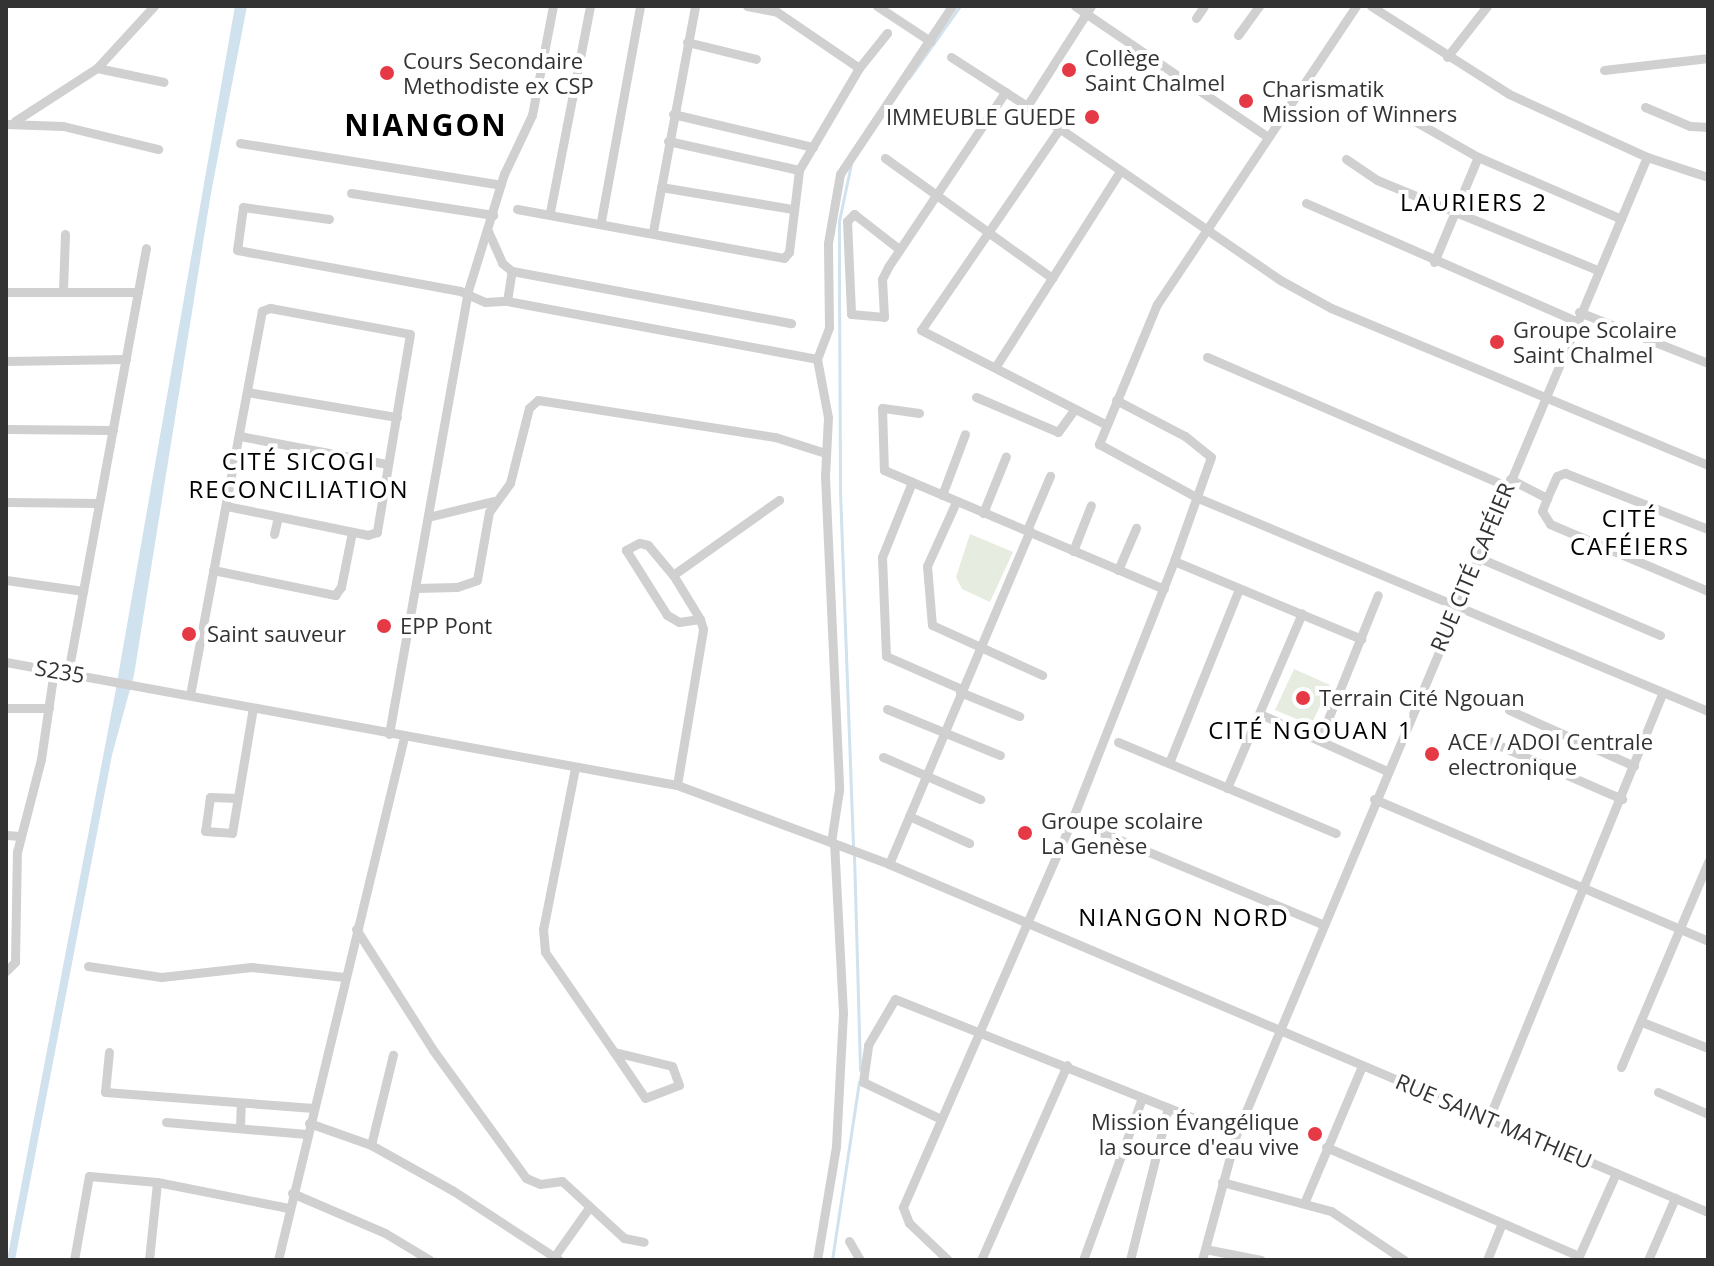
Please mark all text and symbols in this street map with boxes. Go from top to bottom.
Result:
place label: Collège Saint Chalmel [1085,44,1225,96]
place label: Cours Secondaire Methodiste ex CSP [403,47,594,98]
marker: Collège Saint Chalmel [1060,61,1078,79]
marker: Cours Secondaire Methodiste ex CSP [378,64,396,82]
place label: Charismatik Mission of Winners [1262,75,1457,126]
marker: Charismatik Mission of Winners [1237,92,1255,110]
place label: IMMEUBLE GUEDE [886,104,1076,130]
district label: NIANGON [344,107,508,143]
marker: IMMEUBLE GUEDE [1083,108,1101,126]
district label: LAURIERS 2 [1400,188,1548,216]
place label: Groupe Scolaire Saint Chalmel [1513,316,1677,368]
marker: Groupe Scolaire Saint Chalmel [1488,333,1506,351]
district label: CITÉ SICOGI RECONCILIATION [189,447,409,503]
street label: RUE CITÉ CAFÉIER [1425,479,1519,655]
district label: CITÉ CAFÉIERS [1570,504,1690,560]
place label: EPP Pont [400,613,492,639]
marker: EPP Pont [375,617,393,635]
place label: Saint sauveur [207,621,346,647]
marker: Saint sauveur [178,623,200,645]
street label: S235 [33,654,87,688]
place label: Terrain Cité Ngouan [1319,685,1525,711]
marker: Terrain Cité Ngouan [1294,689,1312,707]
district label: CITÉ NGOUAN 1 [1208,716,1414,744]
place label: ACE / ADOI Centrale electronique [1448,728,1653,780]
marker: ACE / ADOI Centrale electronique [1423,745,1441,763]
place label: Groupe scolaire La Genèse [1041,807,1203,858]
marker: Groupe scolaire La Genèse [1016,824,1034,842]
district label: NIANGON NORD [1078,903,1290,931]
street label: RUE SAINT MATHIEU [1392,1068,1596,1174]
place label: Mission Évangélique la source d'eau vive [1091,1108,1299,1160]
marker: Mission Évangélique la source d'eau vive [1306,1125,1324,1143]

